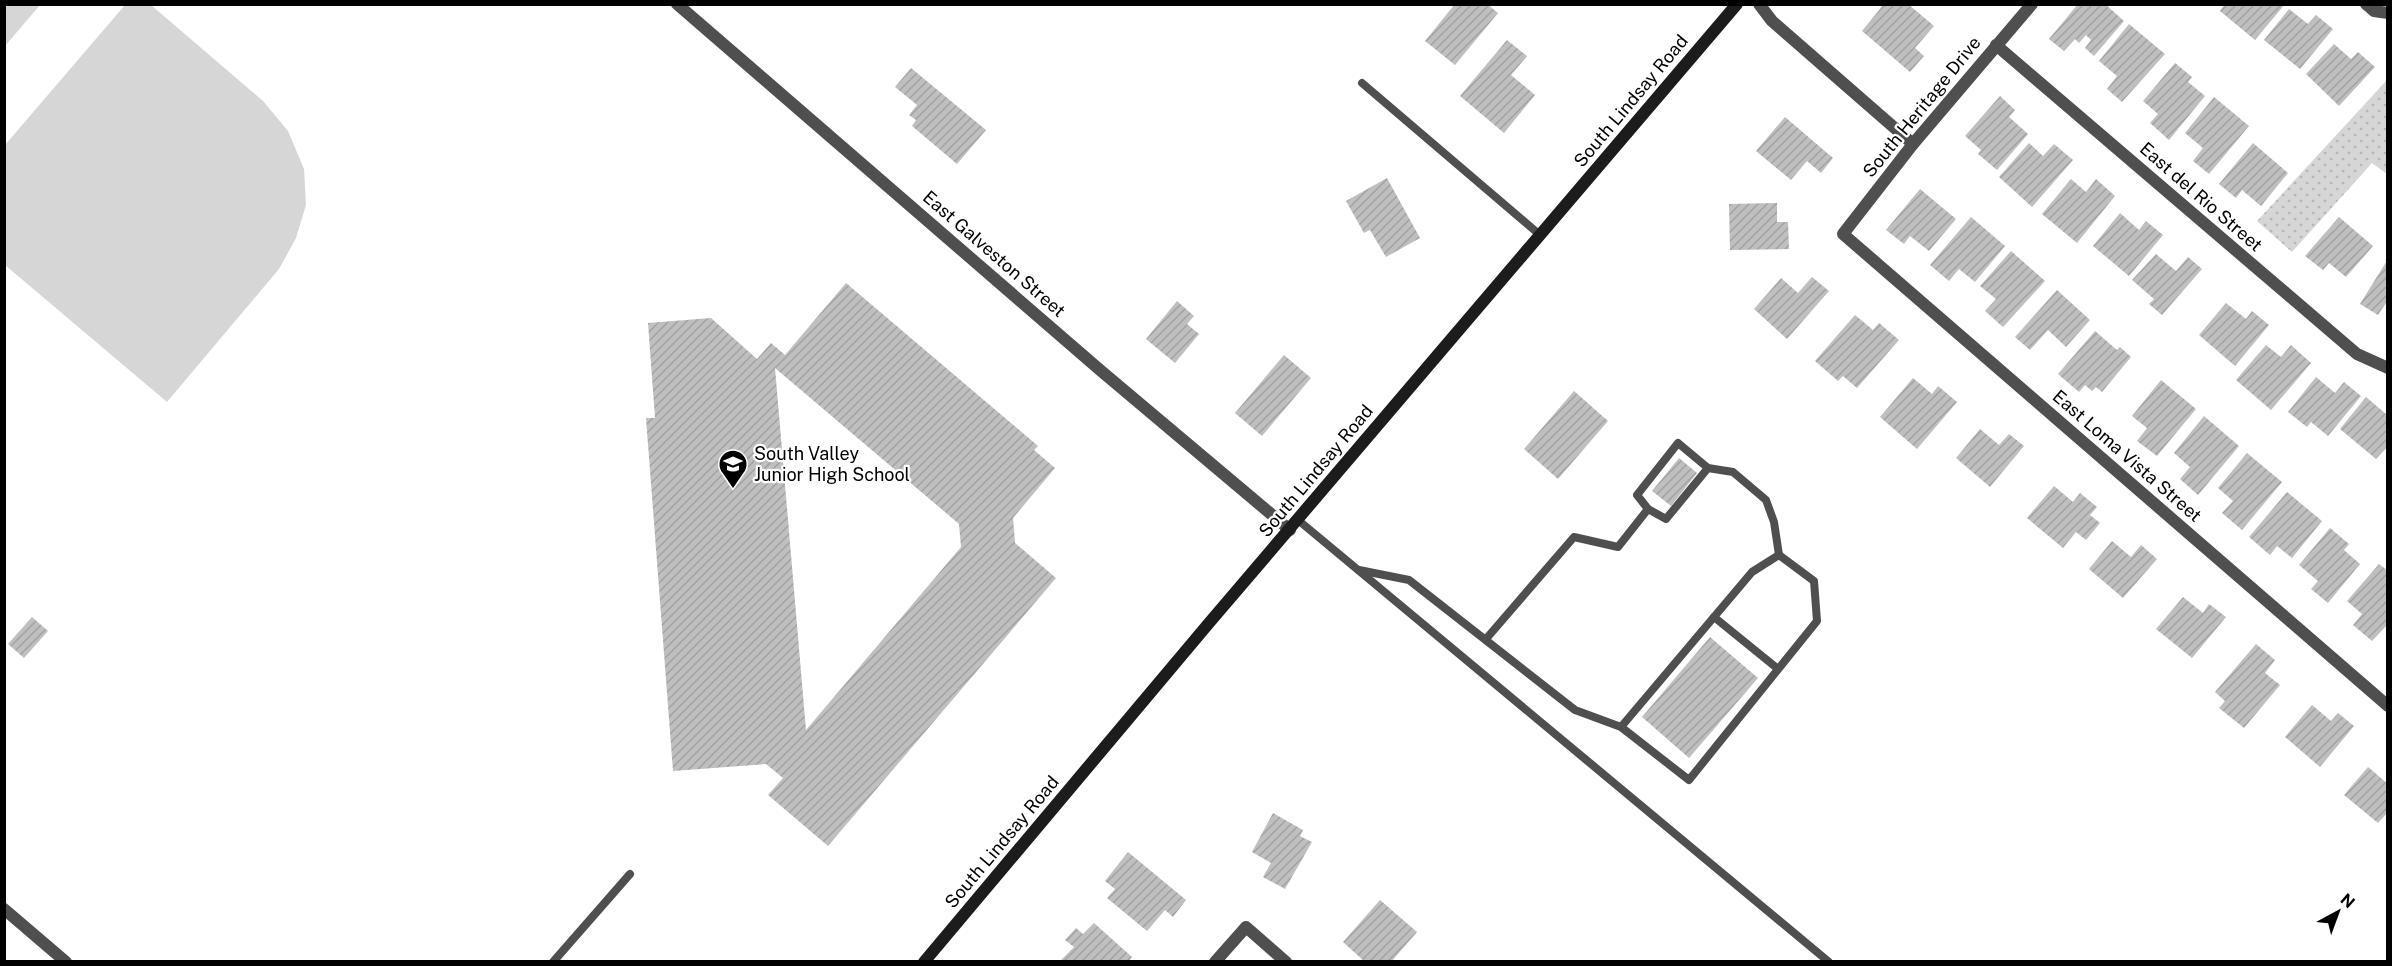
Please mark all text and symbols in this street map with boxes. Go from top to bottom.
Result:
street label: South Lindsay Road [1569,30,1692,171]
street label: South Heritage Drive [1858,32,1985,181]
street label: East del Rio Street [2136,138,2267,255]
street label: East Galveston Street [919,186,1070,321]
street label: East Loma Vista Street [2049,385,2206,526]
street label: South Lindsay Road [1254,400,1377,541]
place label: South Valley Junior High School [754,443,910,485]
school or university icon: South Valley Junior High School [717,448,749,490]
street label: South Lindsay Road [940,771,1063,912]
north arrow [2308,882,2368,942]
text: N [2337,890,2358,912]

